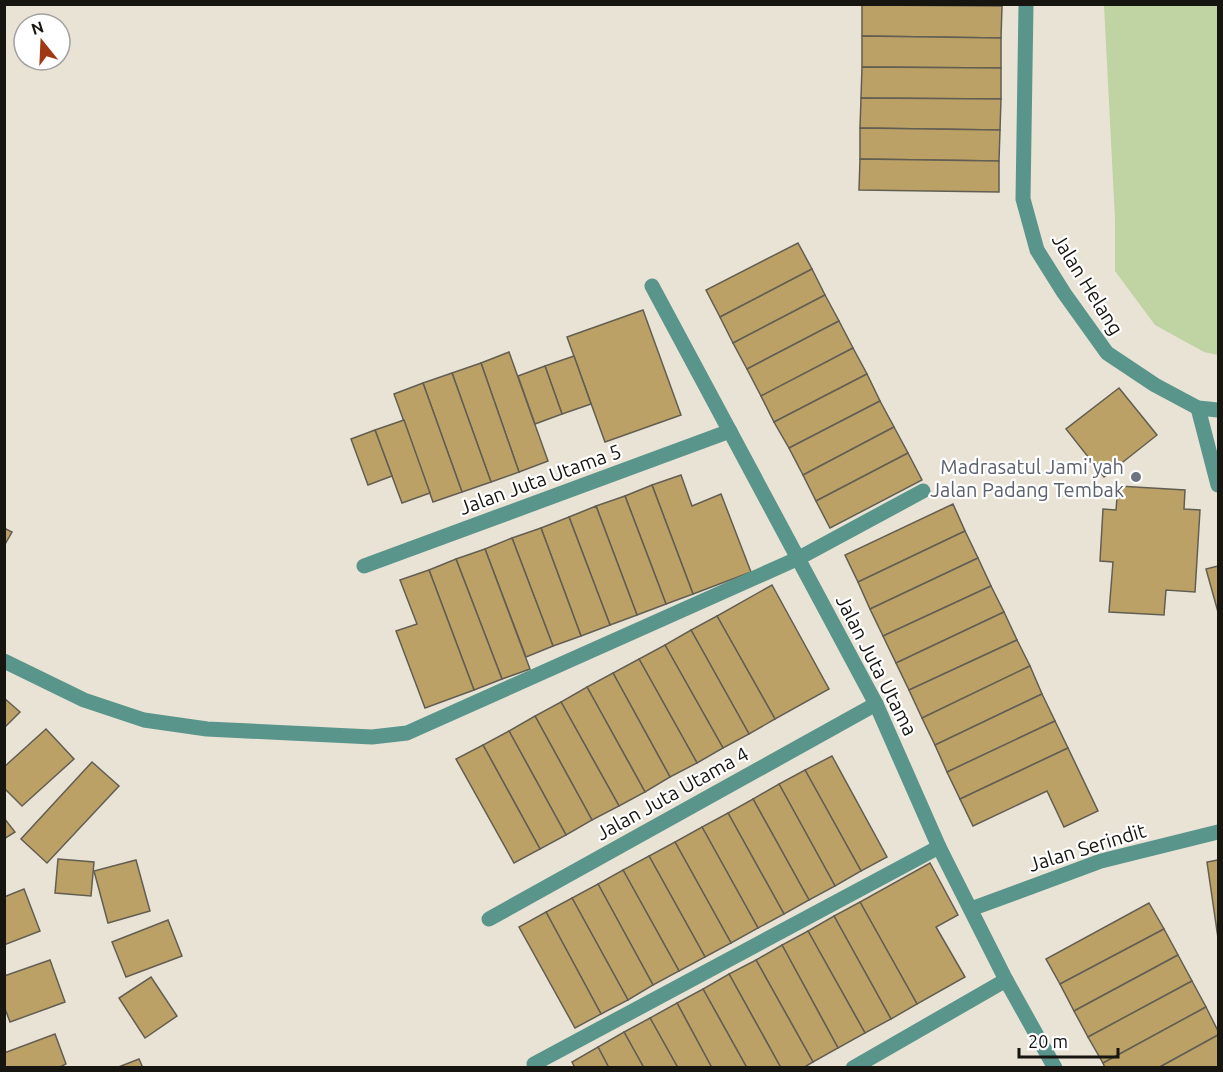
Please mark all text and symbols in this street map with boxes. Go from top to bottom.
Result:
north arrow [12,12,72,72]
text: N [29,17,46,38]
street label: Jalan Helang [1048,229,1128,339]
street label: Jalan Juta Utama 5 [456,439,624,519]
place label: Madrasatul Jami'yah Jalan Padang Tembak [930,455,1124,501]
marker: Madrasatul Jami'yah Jalan Padang Tembak [1129,470,1143,484]
street label: Jalan Juta Utama [832,591,922,739]
street label: Jalan Juta Utama 4 [592,742,752,844]
street label: Jalan Serindit [1026,818,1149,876]
scale bar [1019,1021,1118,1059]
text: 20 m [1028,1031,1068,1051]

